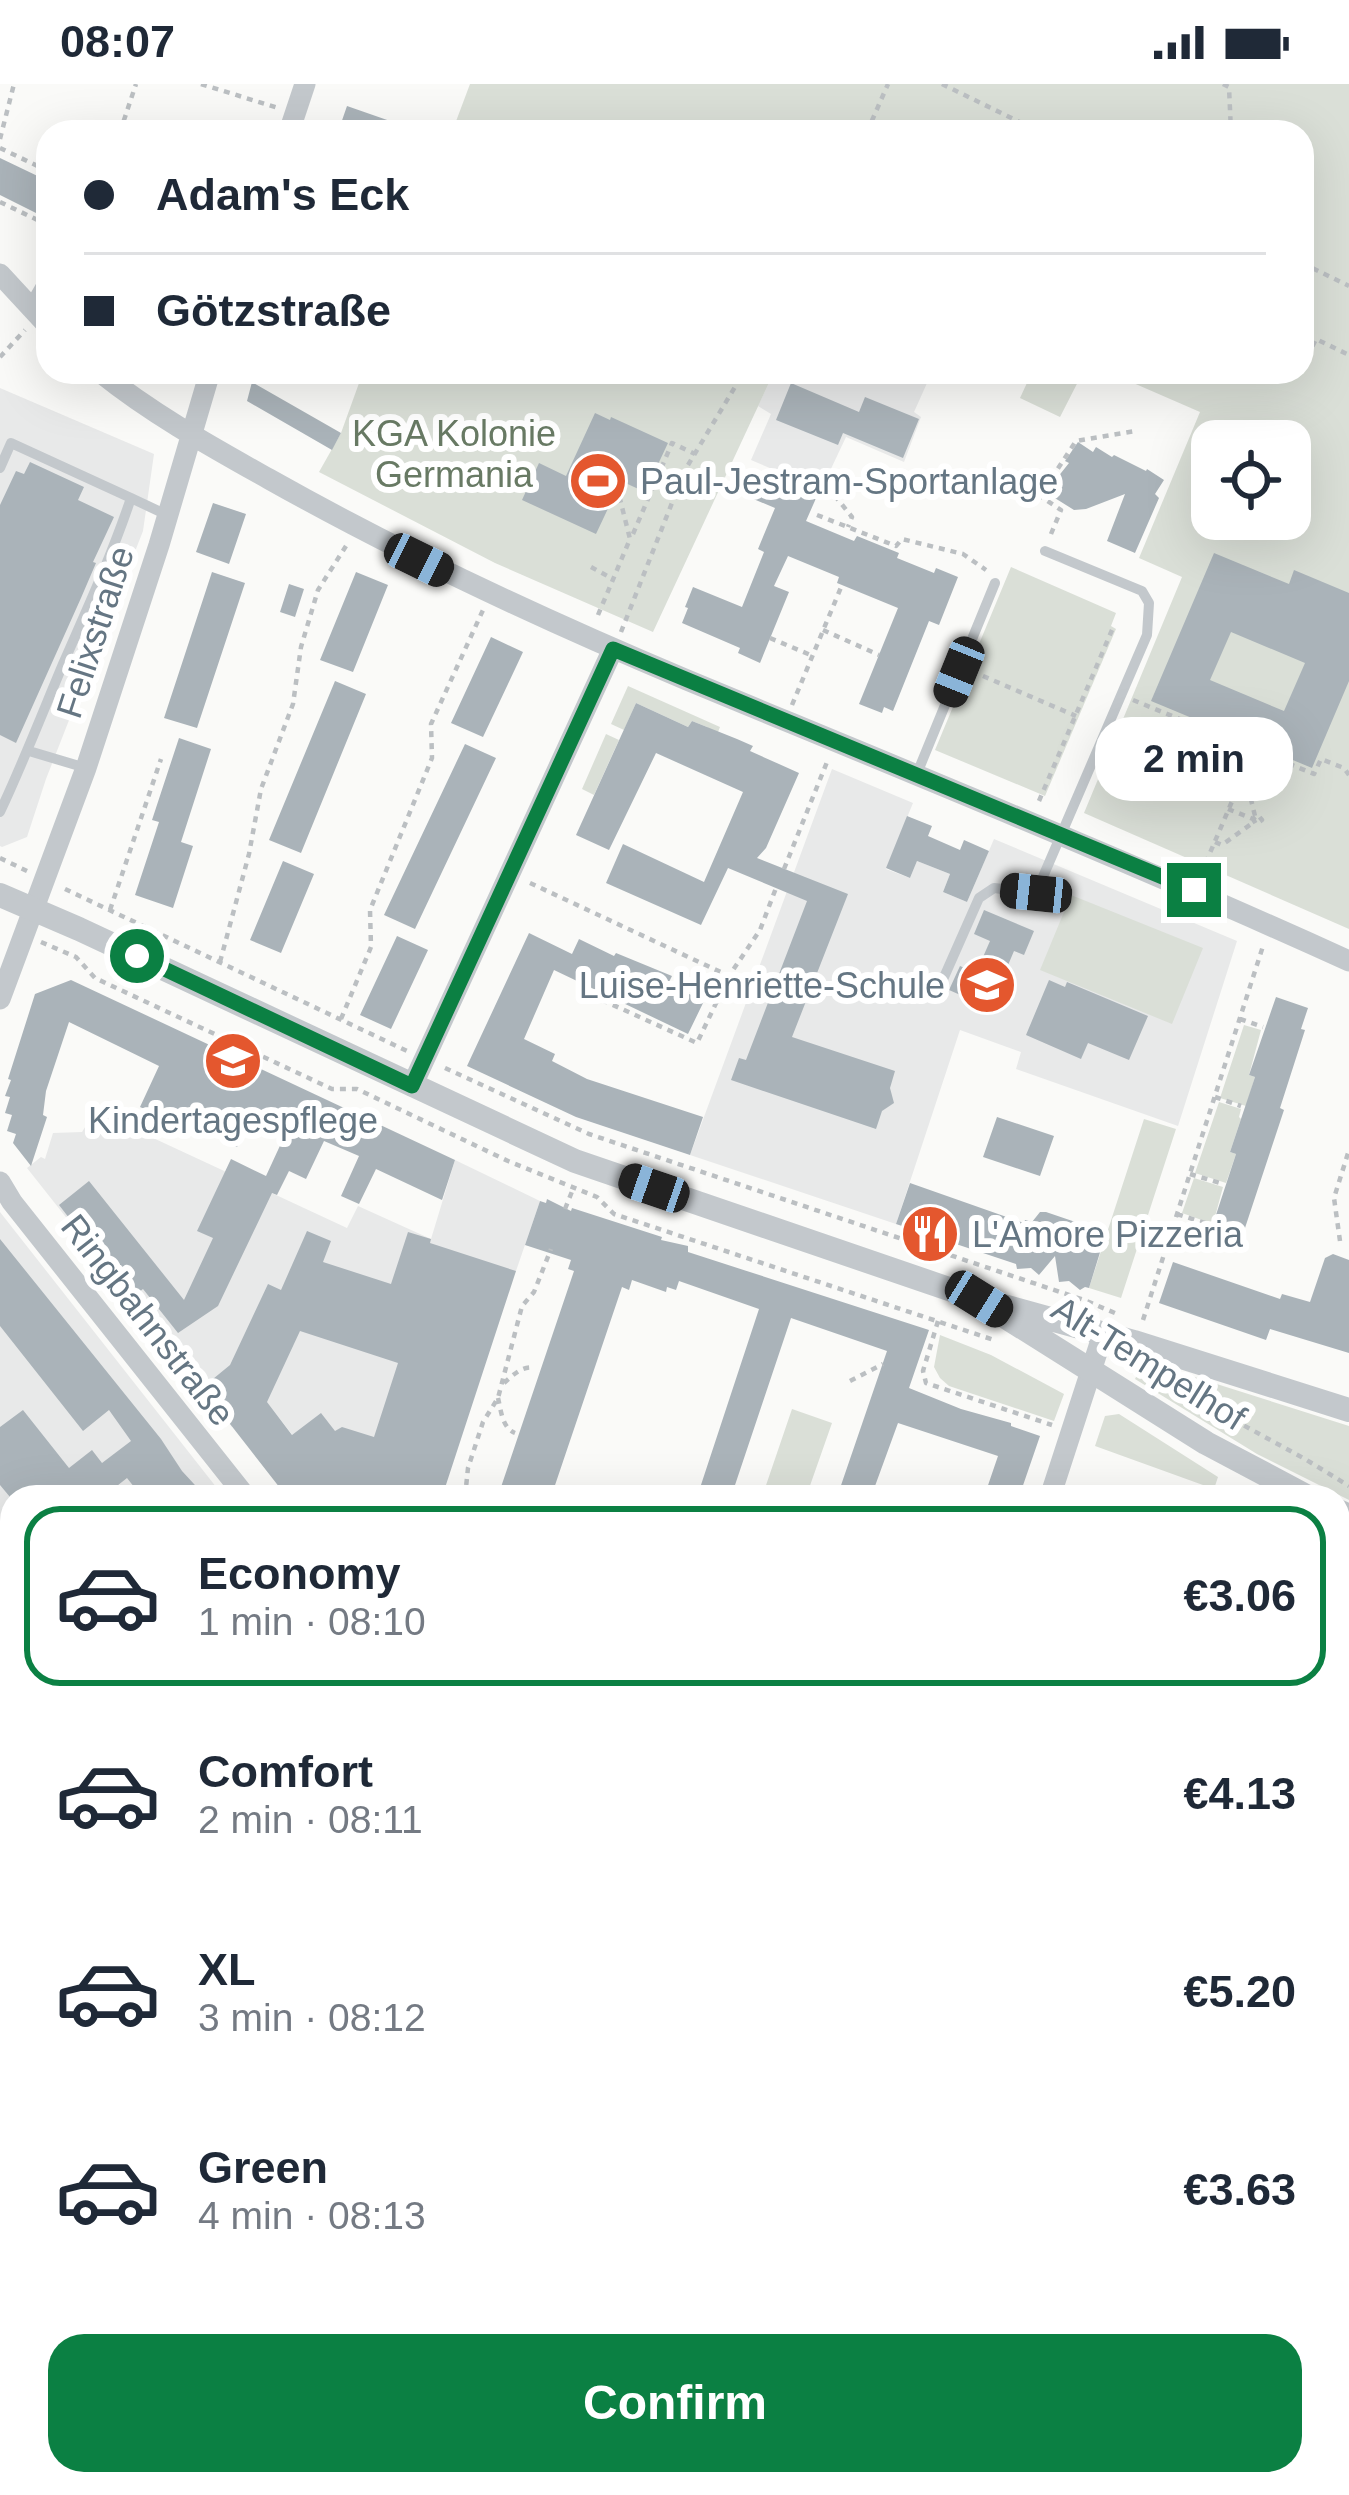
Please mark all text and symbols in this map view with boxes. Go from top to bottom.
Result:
text: 08:07 [60,16,175,67]
text: Adam's Eck [156,169,409,220]
text: Götzstraße [156,285,391,336]
park label: KGA Kolonie Germania [352,413,556,495]
map controls [1191,420,1311,540]
button: locate [1191,420,1311,540]
sports icon: Paul-Jestram-Sportanlage [567,450,629,512]
place label: Paul-Jestram-Sportanlage [640,461,1058,502]
car [379,528,459,592]
street label: Felixstraße [48,541,142,723]
car [929,632,989,712]
callout: 2 min [1095,716,1293,800]
text: 2 min [1143,737,1245,780]
route end [1167,863,1221,917]
car [998,871,1074,915]
route start [110,929,164,983]
school or university icon: Luise-Henriette-Schule [956,954,1018,1016]
place label: Luise-Henriette-Schule [579,965,945,1006]
school or university icon: Kindertagespflege [202,1030,264,1092]
place label: Kindertagespflege [88,1100,378,1141]
car [614,1159,694,1217]
restaurant icon: L'Amore Pizzeria [899,1203,961,1265]
street label: Ringbahnstraße [53,1206,243,1434]
place label: L'Amore Pizzeria [972,1214,1244,1255]
car [939,1265,1019,1333]
street label: Alt-Tempelhof [1045,1287,1254,1439]
icon: car [54,1542,162,1650]
text: Economy [198,1548,401,1599]
text: €3.06 [1183,1570,1296,1621]
text: 1 min · 08:10 [198,1600,426,1643]
icon: car [54,1740,162,1848]
text: Comfort [198,1746,373,1797]
text: €4.13 [1183,1768,1296,1819]
text: 2 min · 08:11 [198,1798,423,1841]
icon: car [54,1938,162,2046]
text: XL [198,1944,256,1995]
text: €5.20 [1183,1966,1296,2017]
text: 3 min · 08:12 [198,1996,426,2039]
icon: car [54,2136,162,2244]
text: Green [198,2142,328,2193]
text: €3.63 [1183,2164,1296,2215]
text: 4 min · 08:13 [198,2194,426,2237]
button: Confirm [48,2334,1302,2472]

